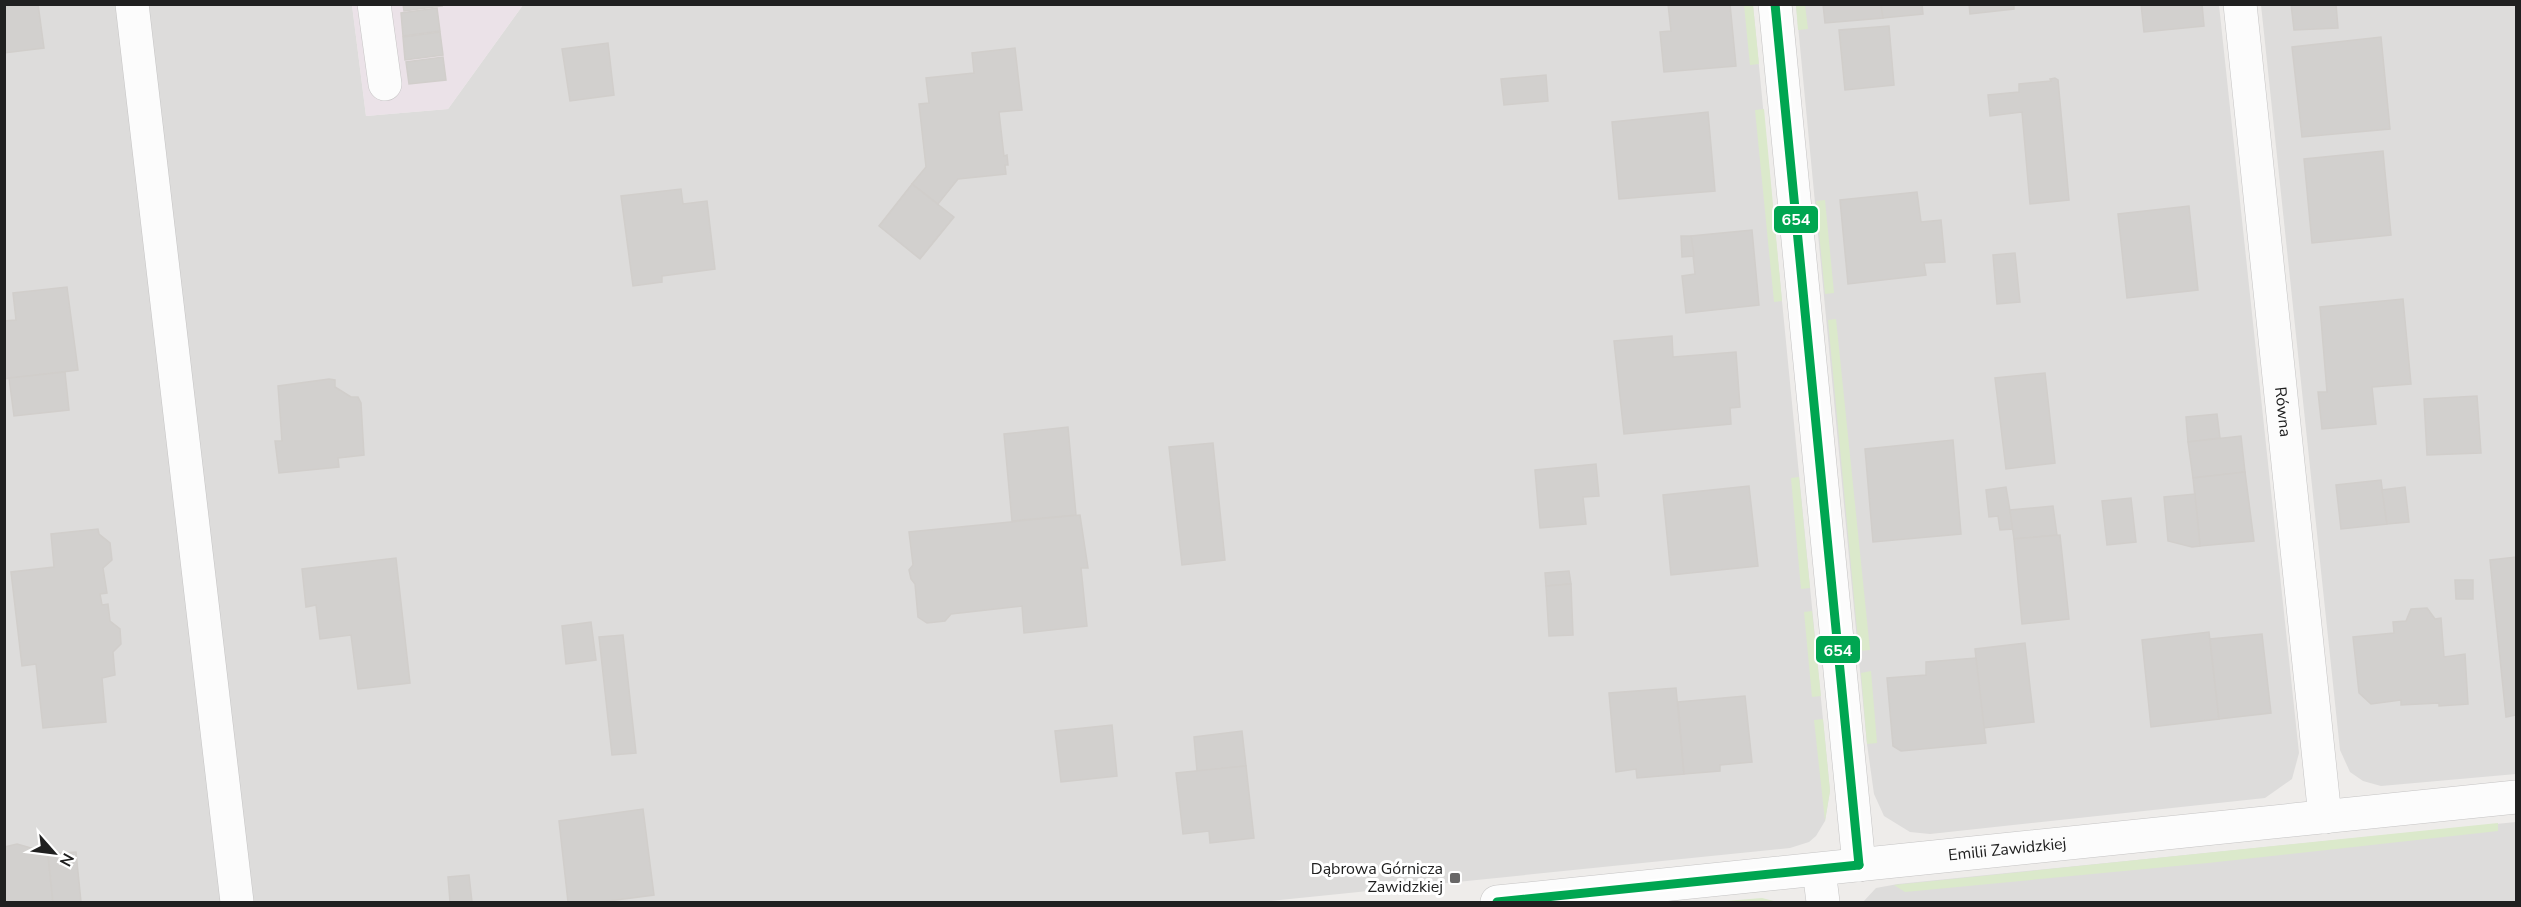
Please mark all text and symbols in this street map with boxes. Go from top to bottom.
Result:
line badge: 654 [1773,205,1819,234]
text: 654 [1782,209,1811,231]
street label: Równa [2269,386,2296,438]
line badge: 654 [1815,635,1861,664]
text: 654 [1824,640,1853,662]
north arrow [24,823,84,883]
street label: Emilii Zawidzkiej [1947,832,2067,866]
text: N [54,849,79,870]
place label: Dąbrowa Górnicza Zawidzkiej [1311,858,1443,898]
marker: Dąbrowa Górnicza Zawidzkiej [1448,871,1462,885]

